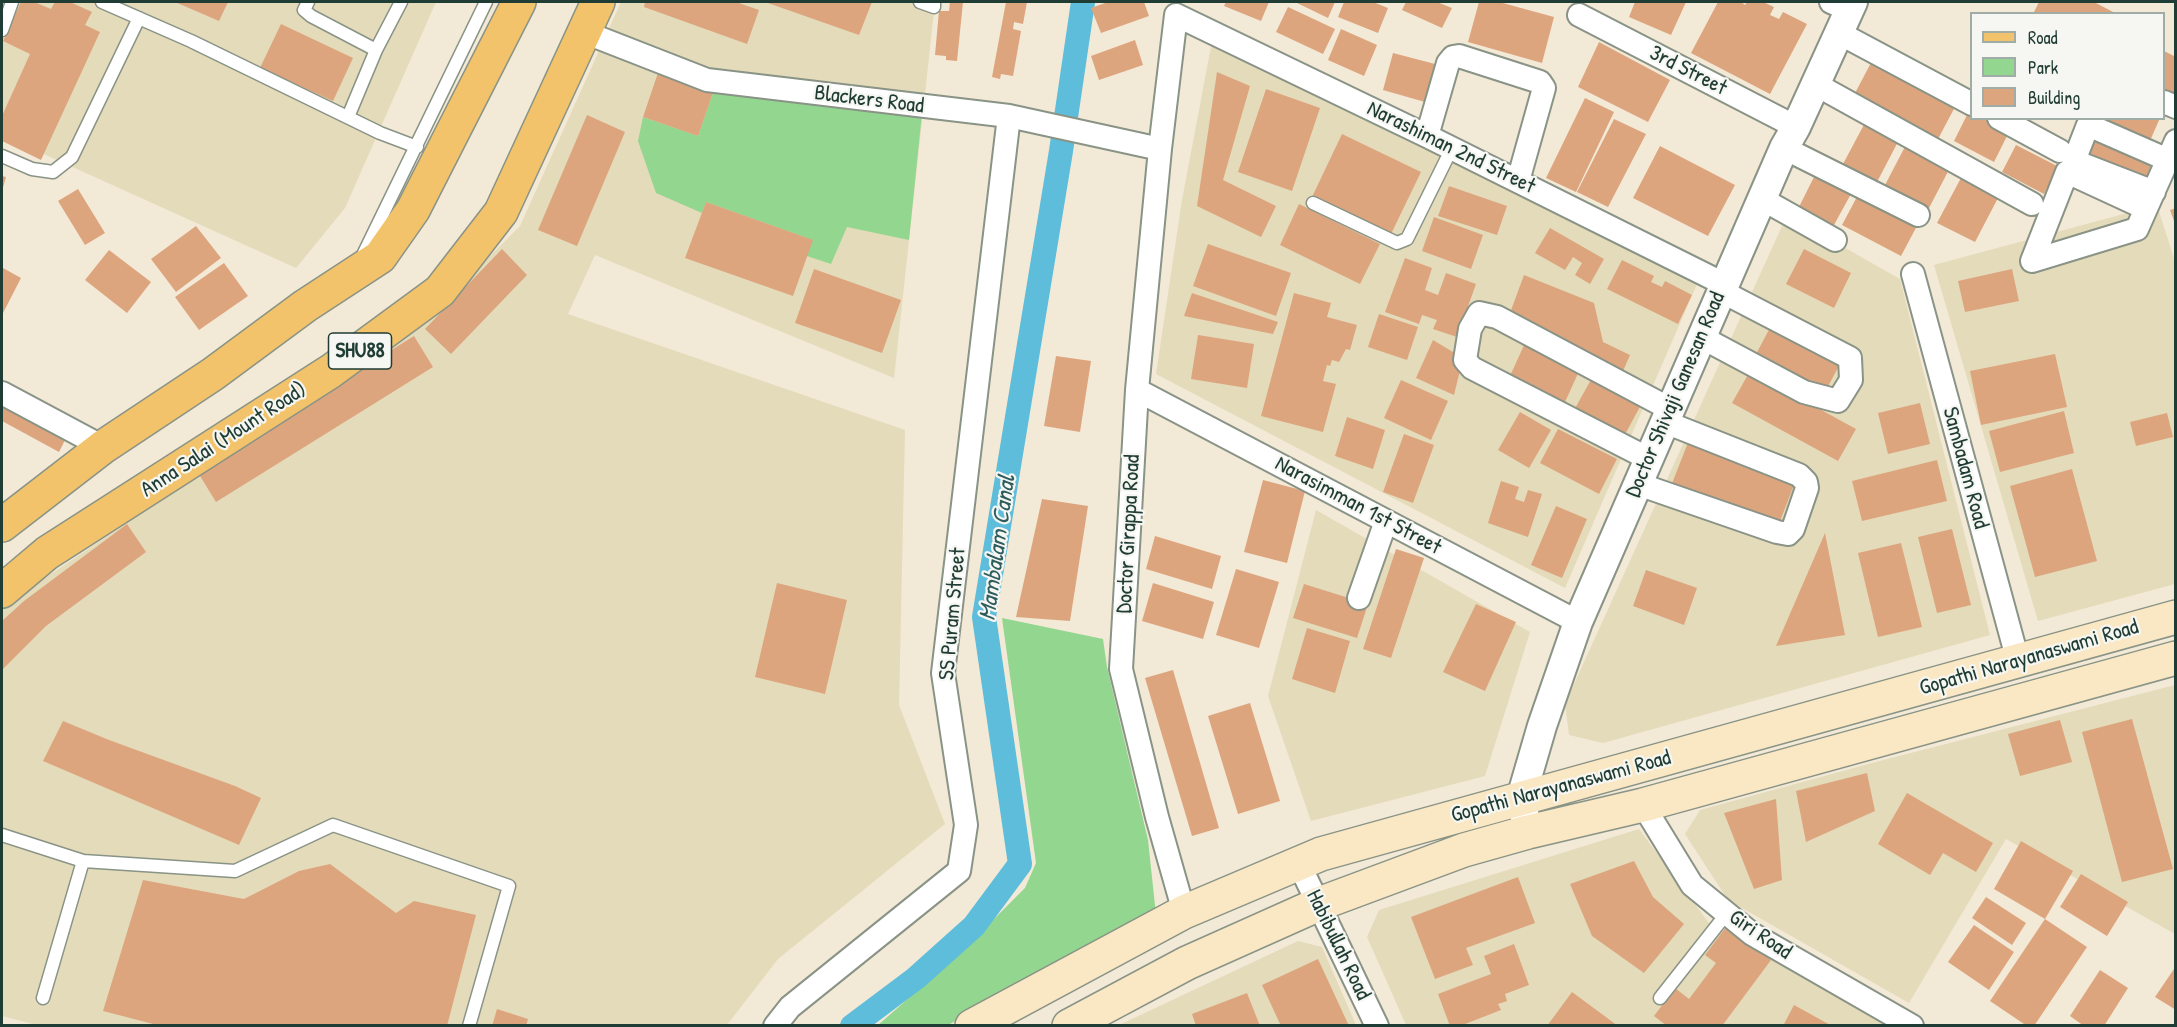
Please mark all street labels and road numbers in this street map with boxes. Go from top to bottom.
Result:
street label: 3rd Street [1645,40,1731,102]
street label: Blackers Road [813,80,925,120]
street label: Narashiman 2nd Street [1363,96,1539,200]
street label: Doctor Shivaji Ganesan Road [1621,288,1731,502]
road number: SHU88 [328,333,392,369]
street label: Anna Salai (Mount Road) [136,377,312,503]
street label: Sambadam Road [1936,404,1994,532]
street label: Narasimman 1st Street [1270,451,1446,561]
street label: Doctor Girappa Road [1112,454,1146,614]
street label: SS Puram Street [934,547,972,681]
street label: Gopathi Narayanaswami Road [1917,614,2141,702]
street label: Gopathi Narayanaswami Road [1448,745,1674,829]
street label: Habibullah Road [1300,886,1376,1004]
street label: Giri Road [1724,904,1796,966]

